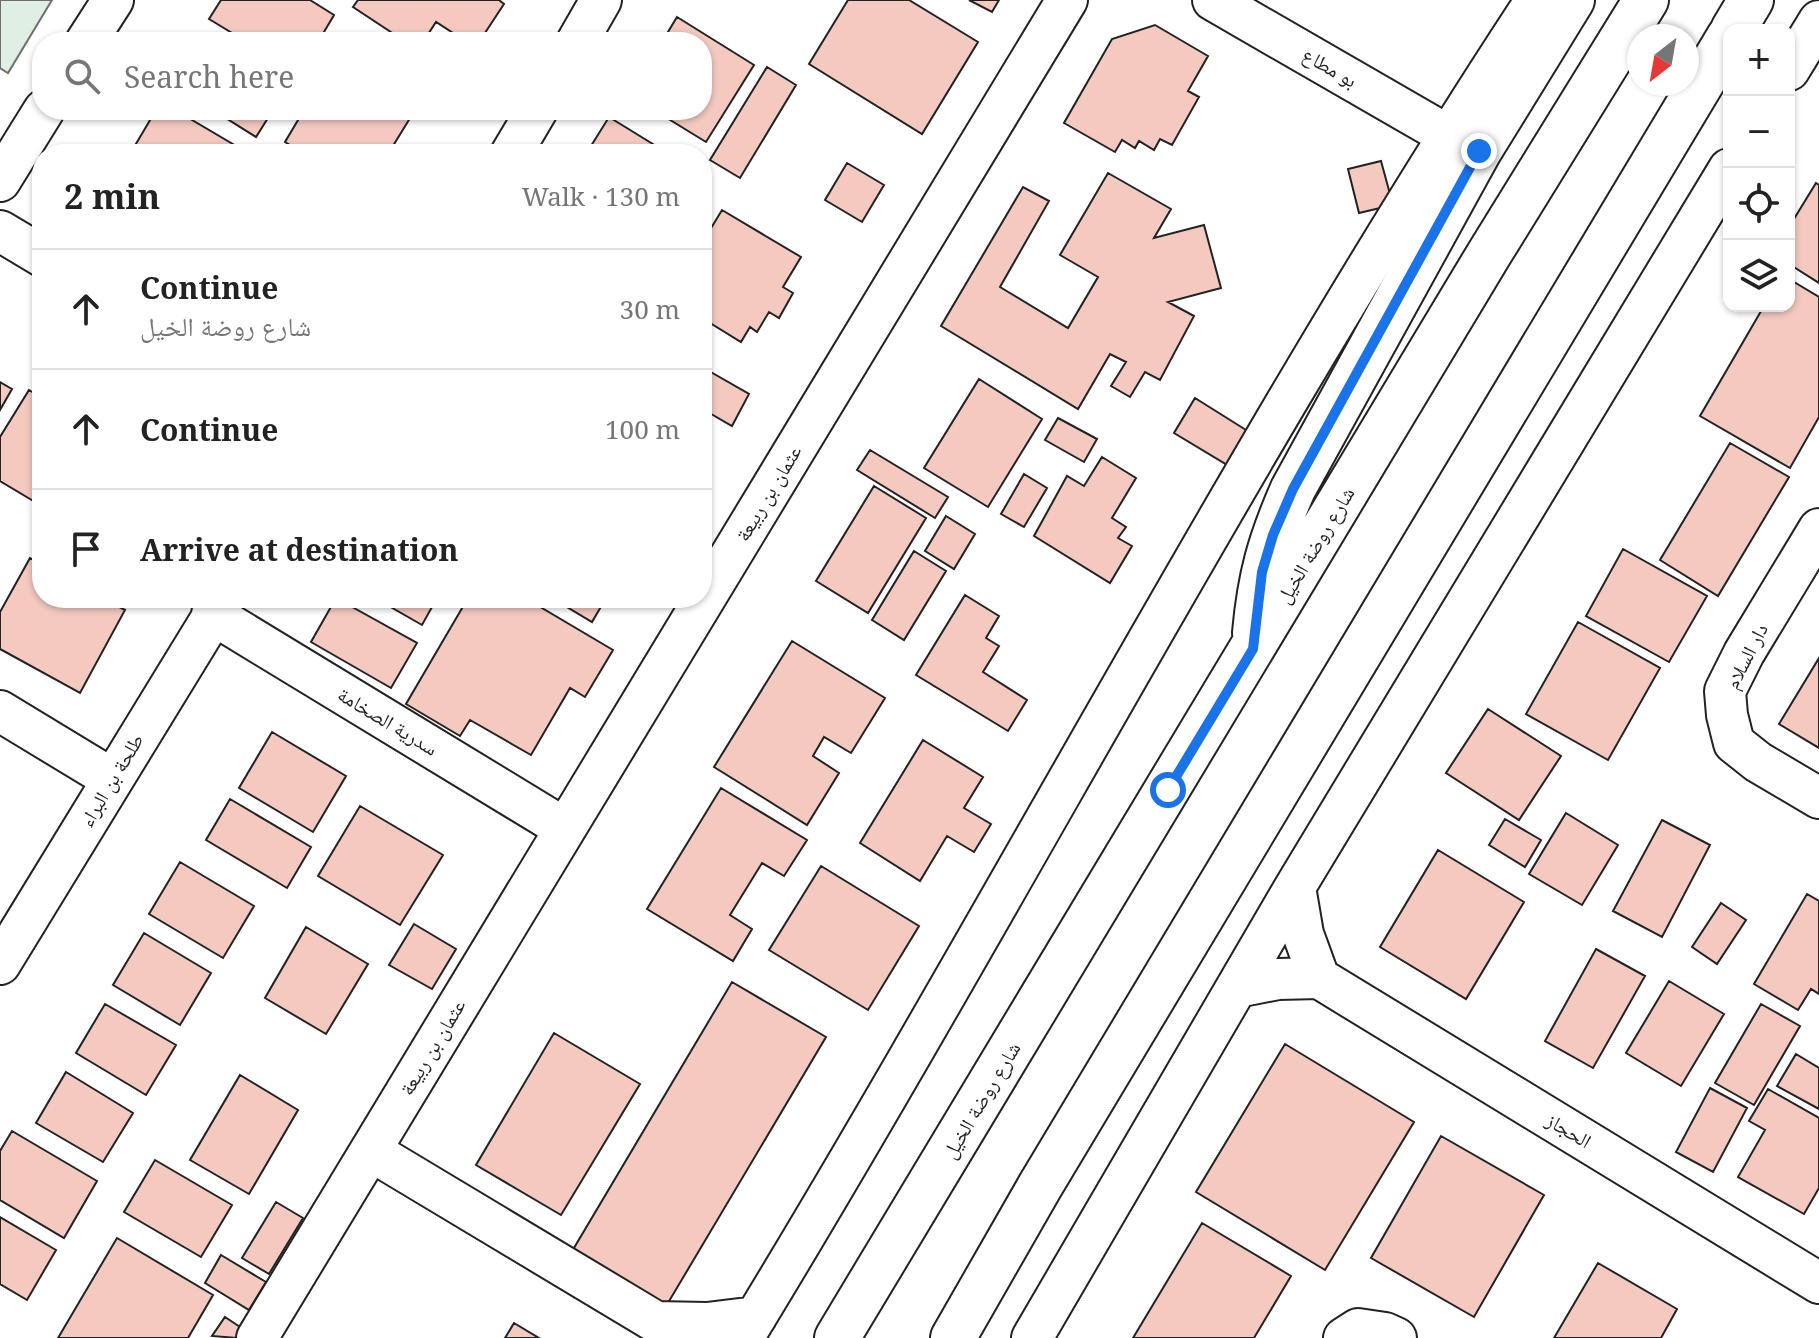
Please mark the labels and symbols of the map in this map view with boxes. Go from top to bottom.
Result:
north arrow [1627,24,1699,96]
street label: بو مطاع [1298,41,1362,93]
route end [1461,133,1497,169]
street label: عثمان بن ربيعة [729,440,807,546]
street label: شارع روضة الخيل [1270,482,1360,608]
street label: دار السلام [1718,619,1775,694]
street label: سدرية الصخامة [333,680,443,762]
street label: طلحة بن البراء [73,728,149,832]
route start [1150,772,1186,808]
street label: عثمان بن ربيعة [393,994,471,1100]
street label: شارع روضة الخيل [936,1037,1026,1163]
street label: الحجاز [1540,1105,1597,1154]

